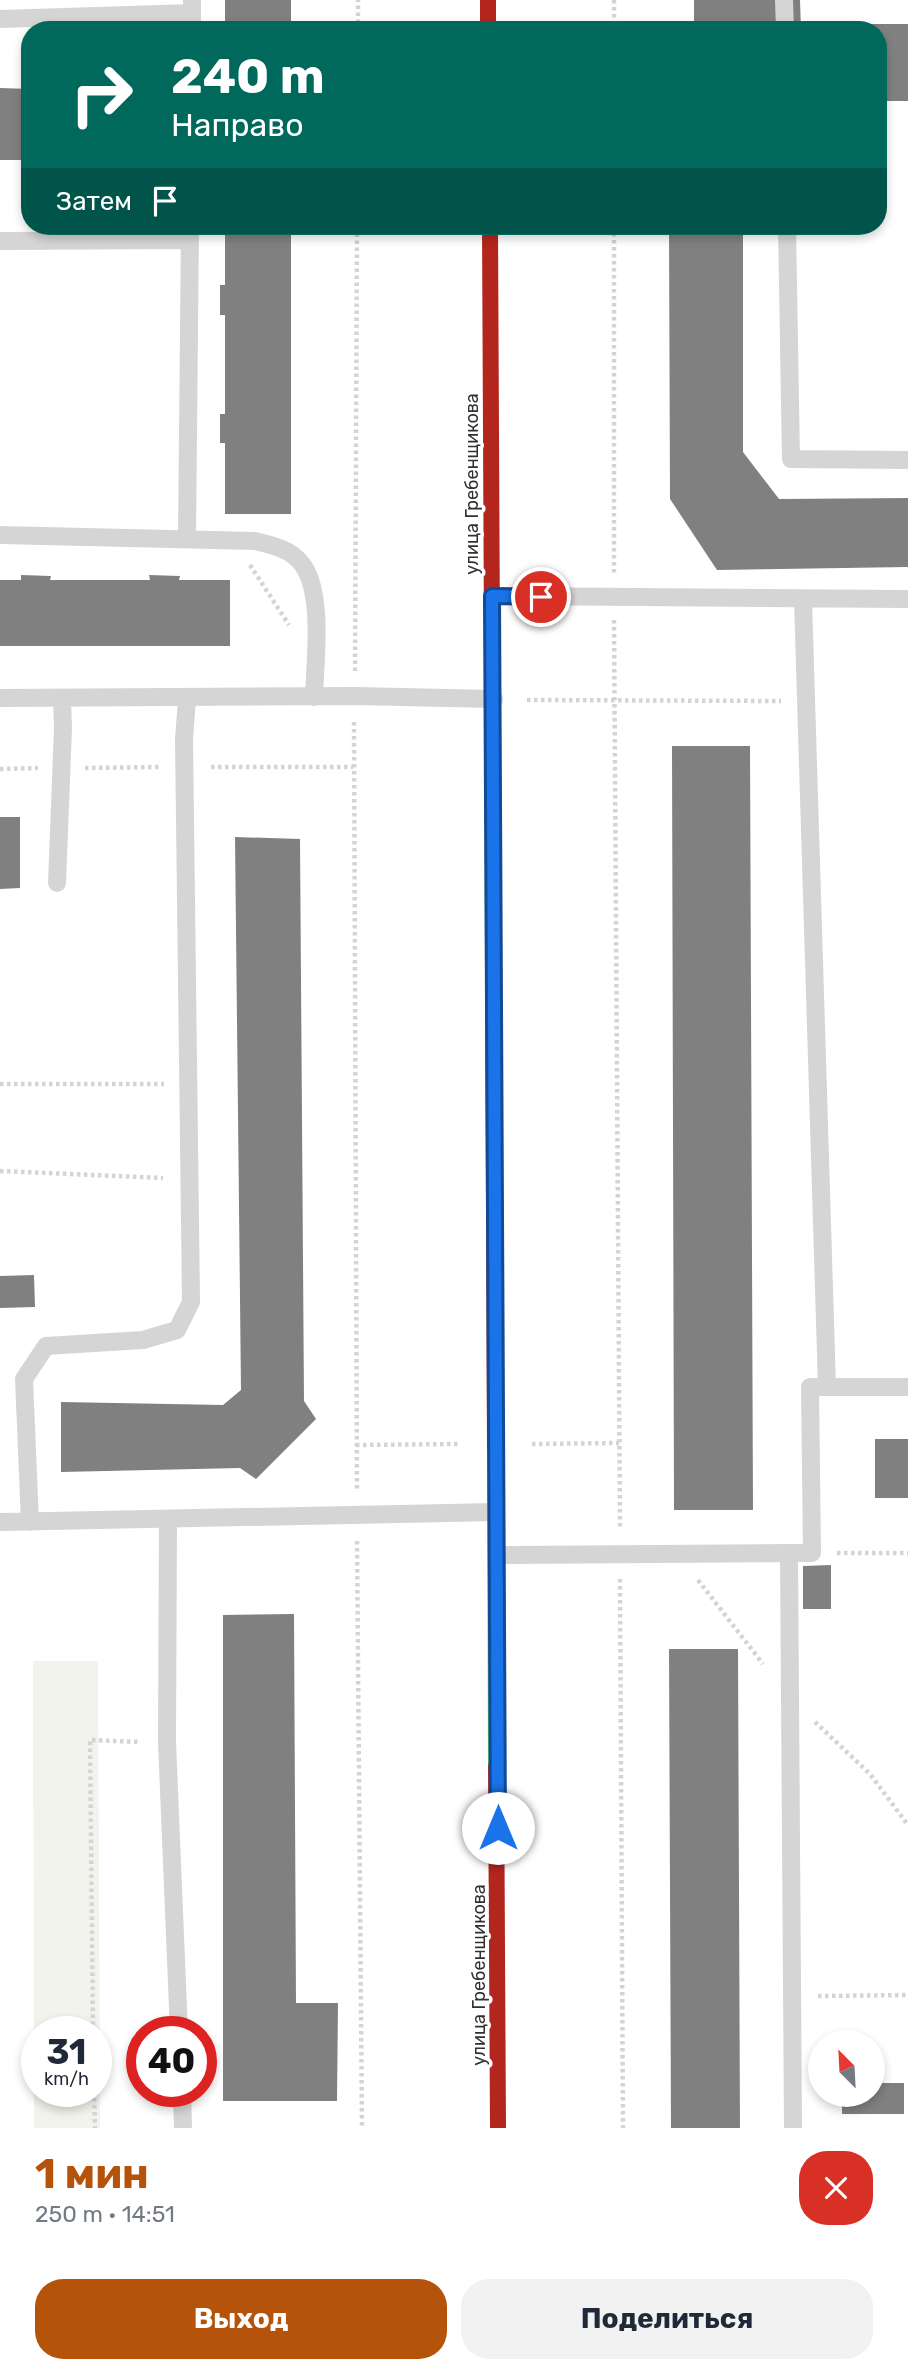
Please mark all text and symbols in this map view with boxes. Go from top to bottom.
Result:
text: 240 m [171,47,325,105]
icon: right [56,49,147,140]
text: Направо [171,106,304,144]
icon: arrive [146,182,184,220]
text: Затем [56,186,132,217]
street label: улица Гребенщикова [461,393,483,575]
pin [511,567,571,627]
icon: arrive [522,578,560,616]
position arrow [461,1791,535,1865]
street label: улица Гребенщикова [468,1884,490,2066]
speed limit sign: 40 [126,2016,217,2107]
north arrow [808,2030,886,2107]
map controls [808,2030,885,2107]
text: 31 [47,2031,86,2073]
text: km/h [44,2068,89,2090]
text: 1 мин [35,2149,149,2199]
button: close [799,2151,873,2225]
text: 250 m · 14:51 [35,2200,175,2228]
button: Выход [35,2279,447,2359]
button: Поделиться [461,2279,873,2359]

